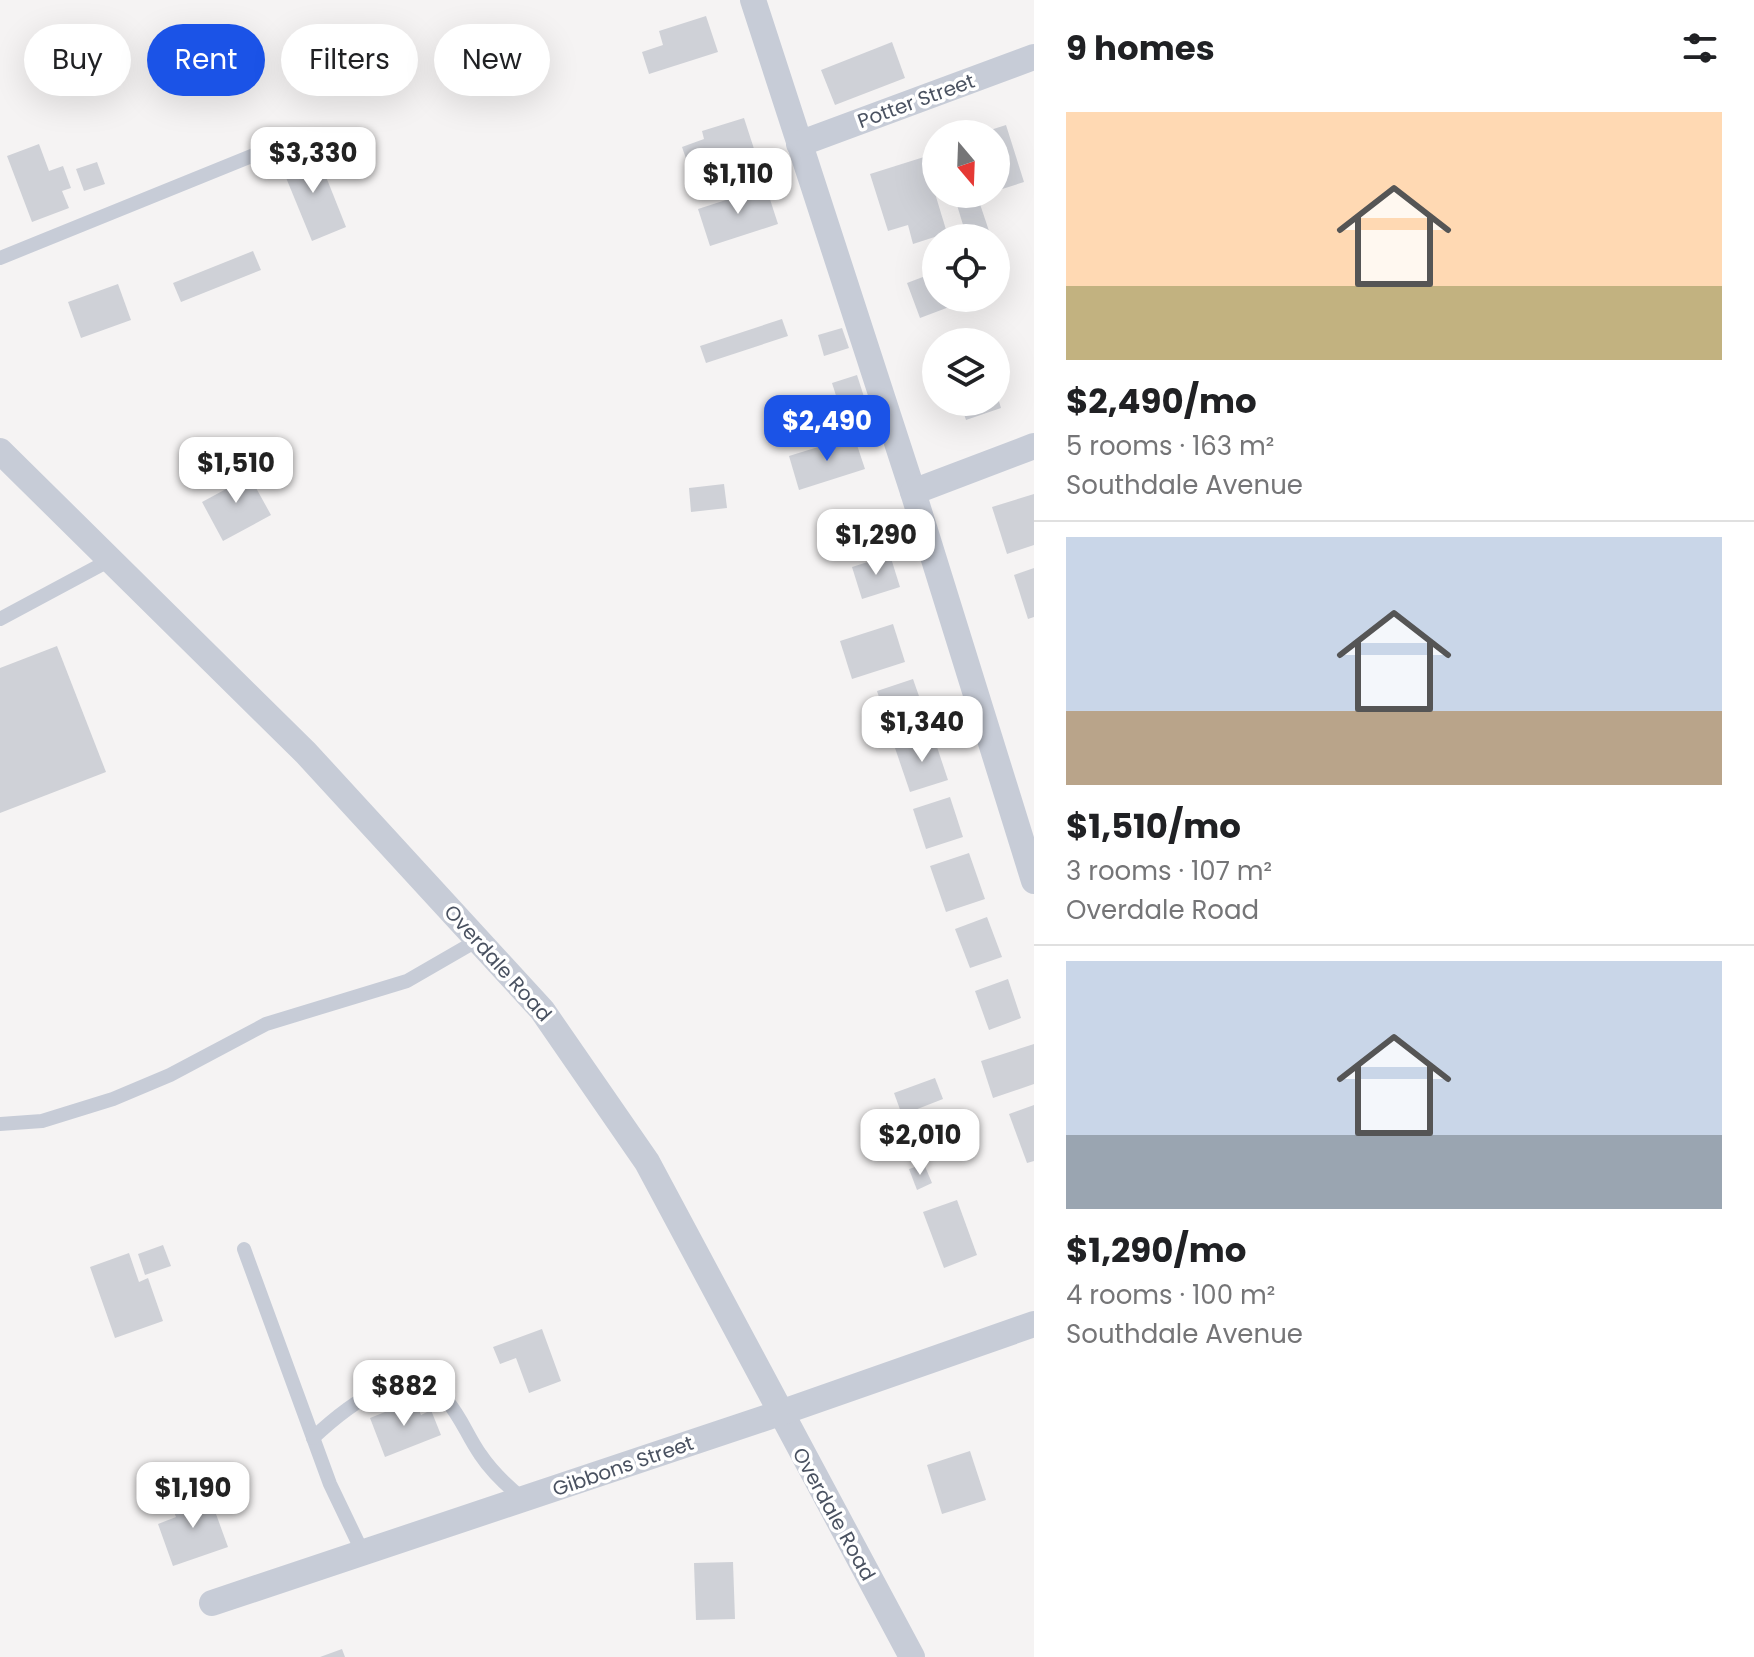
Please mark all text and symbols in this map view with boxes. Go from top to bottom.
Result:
chip: Buy [24,24,131,96]
chip: Rent [147,24,265,96]
chip: Filters [281,24,418,96]
chip: New [434,24,550,96]
text: 9 homes [1066,24,1215,72]
icon: filters [1678,26,1722,70]
street label: Potter Street [854,67,978,135]
north arrow [922,120,1010,208]
map controls [922,120,1010,416]
pin: $3,330 [248,127,378,195]
text: $3,330 [269,135,357,171]
pin: $1,110 [673,148,803,216]
text: $1,110 [703,156,773,192]
icon: home [1322,164,1466,308]
button: locate [922,224,1010,312]
button: layers [922,328,1010,416]
text: $2,490/mo [1066,377,1257,425]
pin: $2,490 [762,395,892,463]
text: $2,490 [782,403,872,439]
text: 5 rooms · 163 m² [1066,428,1274,464]
pin: $1,510 [171,437,301,505]
text: $1,510 [197,445,275,481]
text: Southdale Avenue [1066,467,1303,503]
pin: $1,290 [811,509,941,577]
text: $1,290 [835,517,917,553]
icon: home [1322,589,1466,733]
pin: $1,340 [857,696,987,764]
text: $1,340 [880,704,964,740]
text: $1,510/mo [1066,802,1241,850]
text: 3 rooms · 107 m² [1066,853,1272,889]
text: Overdale Road [1066,892,1259,928]
street label: Overdale Road [438,898,558,1028]
icon: home [1322,1013,1466,1157]
pin: $2,010 [855,1109,985,1177]
text: $2,010 [878,1117,962,1153]
text: $1,290/mo [1066,1226,1246,1274]
text: 4 rooms · 100 m² [1066,1277,1275,1313]
text: Southdale Avenue [1066,1316,1303,1352]
pin: $882 [357,1360,451,1428]
text: $882 [371,1368,437,1404]
street label: Gibbons Street [549,1429,697,1503]
street label: Overdale Road [786,1442,882,1586]
pin: $1,190 [128,1462,258,1530]
text: $1,190 [154,1470,232,1506]

